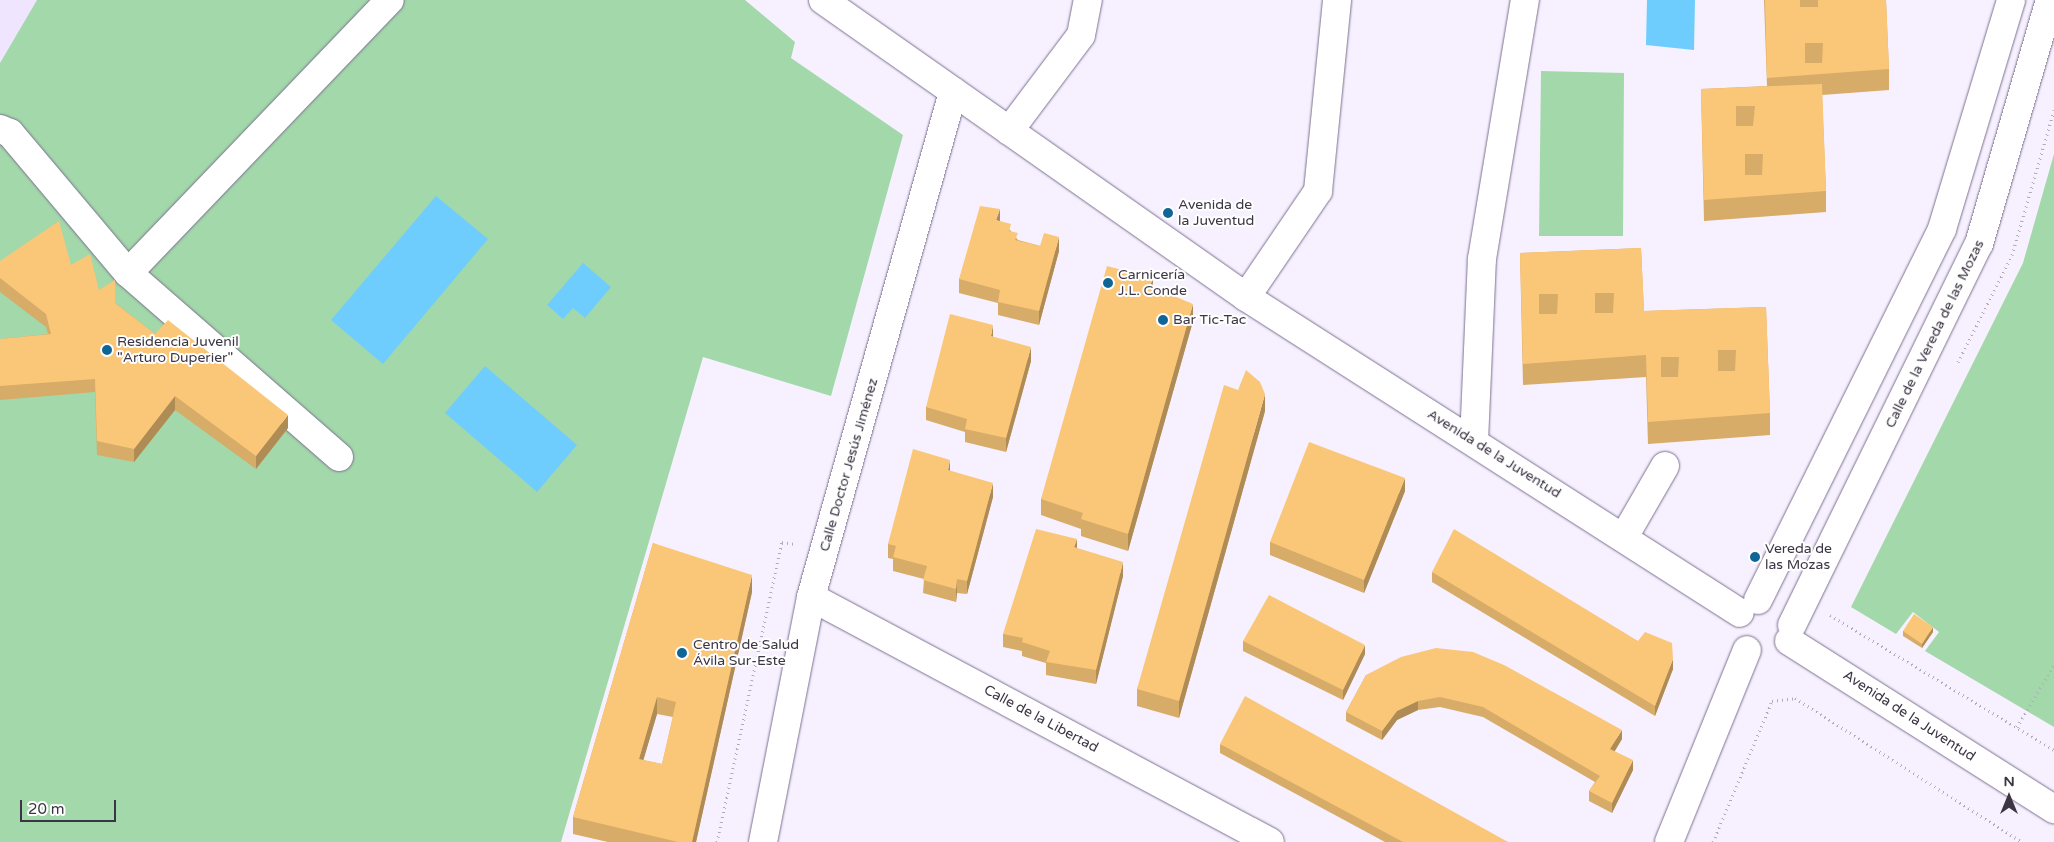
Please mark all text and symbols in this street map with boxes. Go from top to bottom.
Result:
place label: Avenida de la Juventud [1178,197,1254,230]
marker: Avenida de la Juventud [1162,207,1174,219]
street label: Calle de la Vereda de las Mozas [1882,237,1988,431]
place label: Carnicería J.L. Conde [1118,267,1187,300]
marker: Carnicería J.L. Conde [1102,277,1114,289]
place label: Bar Tic-Tac [1173,312,1246,328]
marker: Bar Tic-Tac [1157,314,1169,326]
place label: Residencia Juvenil "Arturo Duperier" [117,334,239,367]
marker: Residencia Juvenil "Arturo Duperier" [101,344,113,356]
street label: Calle Doctor Jesús Jiménez [816,376,882,554]
street label: Avenida de la Juventud [1424,406,1564,502]
place label: Vereda de las Mozas [1765,541,1832,574]
marker: Vereda de las Mozas [1749,551,1761,563]
place label: Centro de Salud Ávila Sur-Este [693,637,799,670]
marker: Centro de Salud Ávila Sur-Este [675,646,689,660]
street label: Avenida de la Juventud [1840,667,1978,765]
street label: Calle de la Libertad [981,682,1101,756]
north arrow [1984,772,2034,822]
text: N [2003,773,2015,790]
scale bar [22,790,119,822]
text: 20 m [28,800,65,818]

